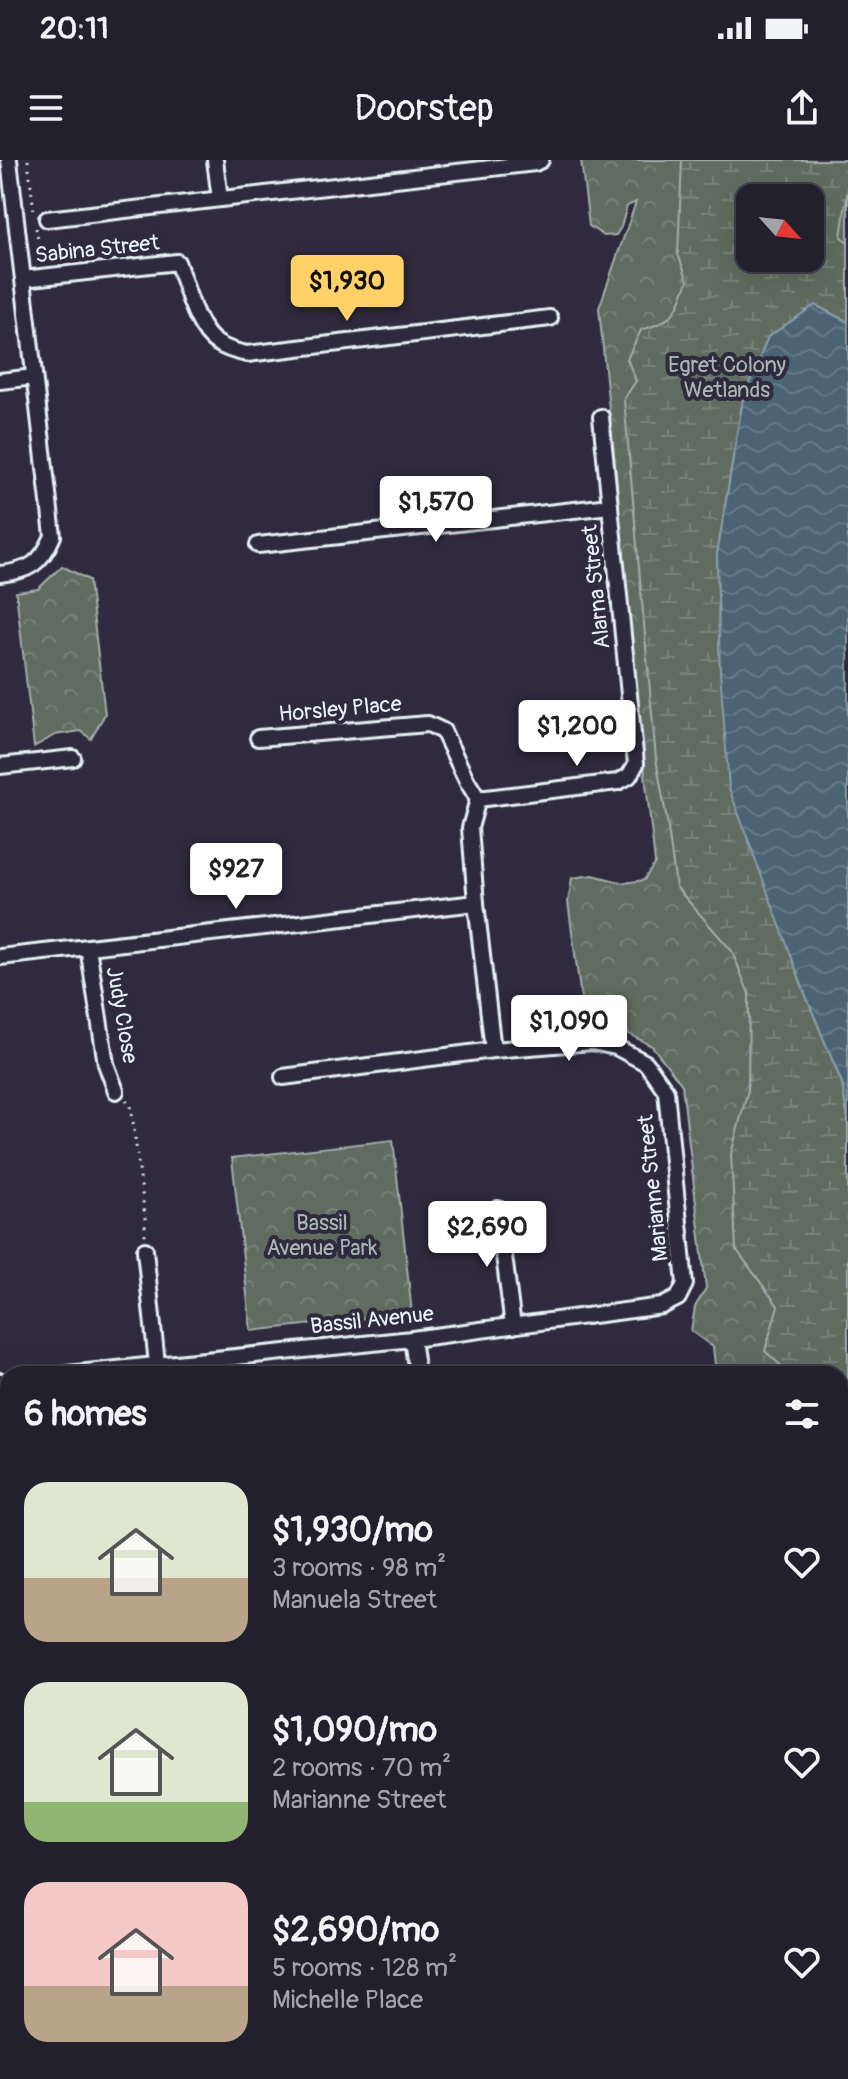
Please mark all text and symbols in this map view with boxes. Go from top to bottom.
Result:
text: 20:11 [40,10,109,47]
icon: menu [24,86,68,130]
text: Doorstep [354,86,494,131]
icon: share [780,86,824,130]
north arrow [736,184,824,272]
map controls [736,184,824,272]
street label: Sabina Street [34,229,161,269]
pin: $1,930 [282,255,412,323]
text: $1,930 [309,265,385,297]
park label: Egret Colony Wetlands [668,351,786,404]
pin: $1,570 [371,476,501,544]
text: $1,570 [398,486,474,518]
street label: Alarna Street [576,523,616,650]
street label: Horsley Place [277,690,403,728]
pin: $1,200 [512,700,642,768]
text: $1,200 [537,710,617,742]
pin: $927 [189,843,283,911]
text: $927 [208,853,264,885]
street label: Judy Close [100,964,144,1066]
pin: $1,090 [504,995,634,1063]
text: $1,090 [529,1005,609,1037]
street label: Marianne Street [631,1113,675,1263]
pin: $2,690 [422,1201,552,1269]
park label: Bassil Avenue Park [267,1209,377,1262]
text: $2,690 [446,1211,528,1243]
street label: Bassil Avenue [309,1300,435,1340]
icon: filters [780,1392,824,1436]
text: 6 homes [24,1393,147,1436]
text: $1,930/mo [272,1509,433,1552]
icon: home [88,1514,184,1610]
icon: heart [780,1540,824,1584]
text: 3 rooms · 98 m² [272,1552,446,1584]
text: Manuela Street [272,1584,437,1616]
text: $1,090/mo [272,1709,437,1752]
icon: home [88,1714,184,1810]
icon: heart [780,1740,824,1784]
text: 2 rooms · 70 m² [272,1752,451,1784]
text: Marianne Street [272,1784,446,1816]
text: $2,690/mo [272,1909,439,1952]
icon: home [88,1914,184,2010]
icon: heart [780,1940,824,1984]
text: 5 rooms · 128 m² [272,1952,457,1984]
text: Michelle Place [272,1984,423,2016]

